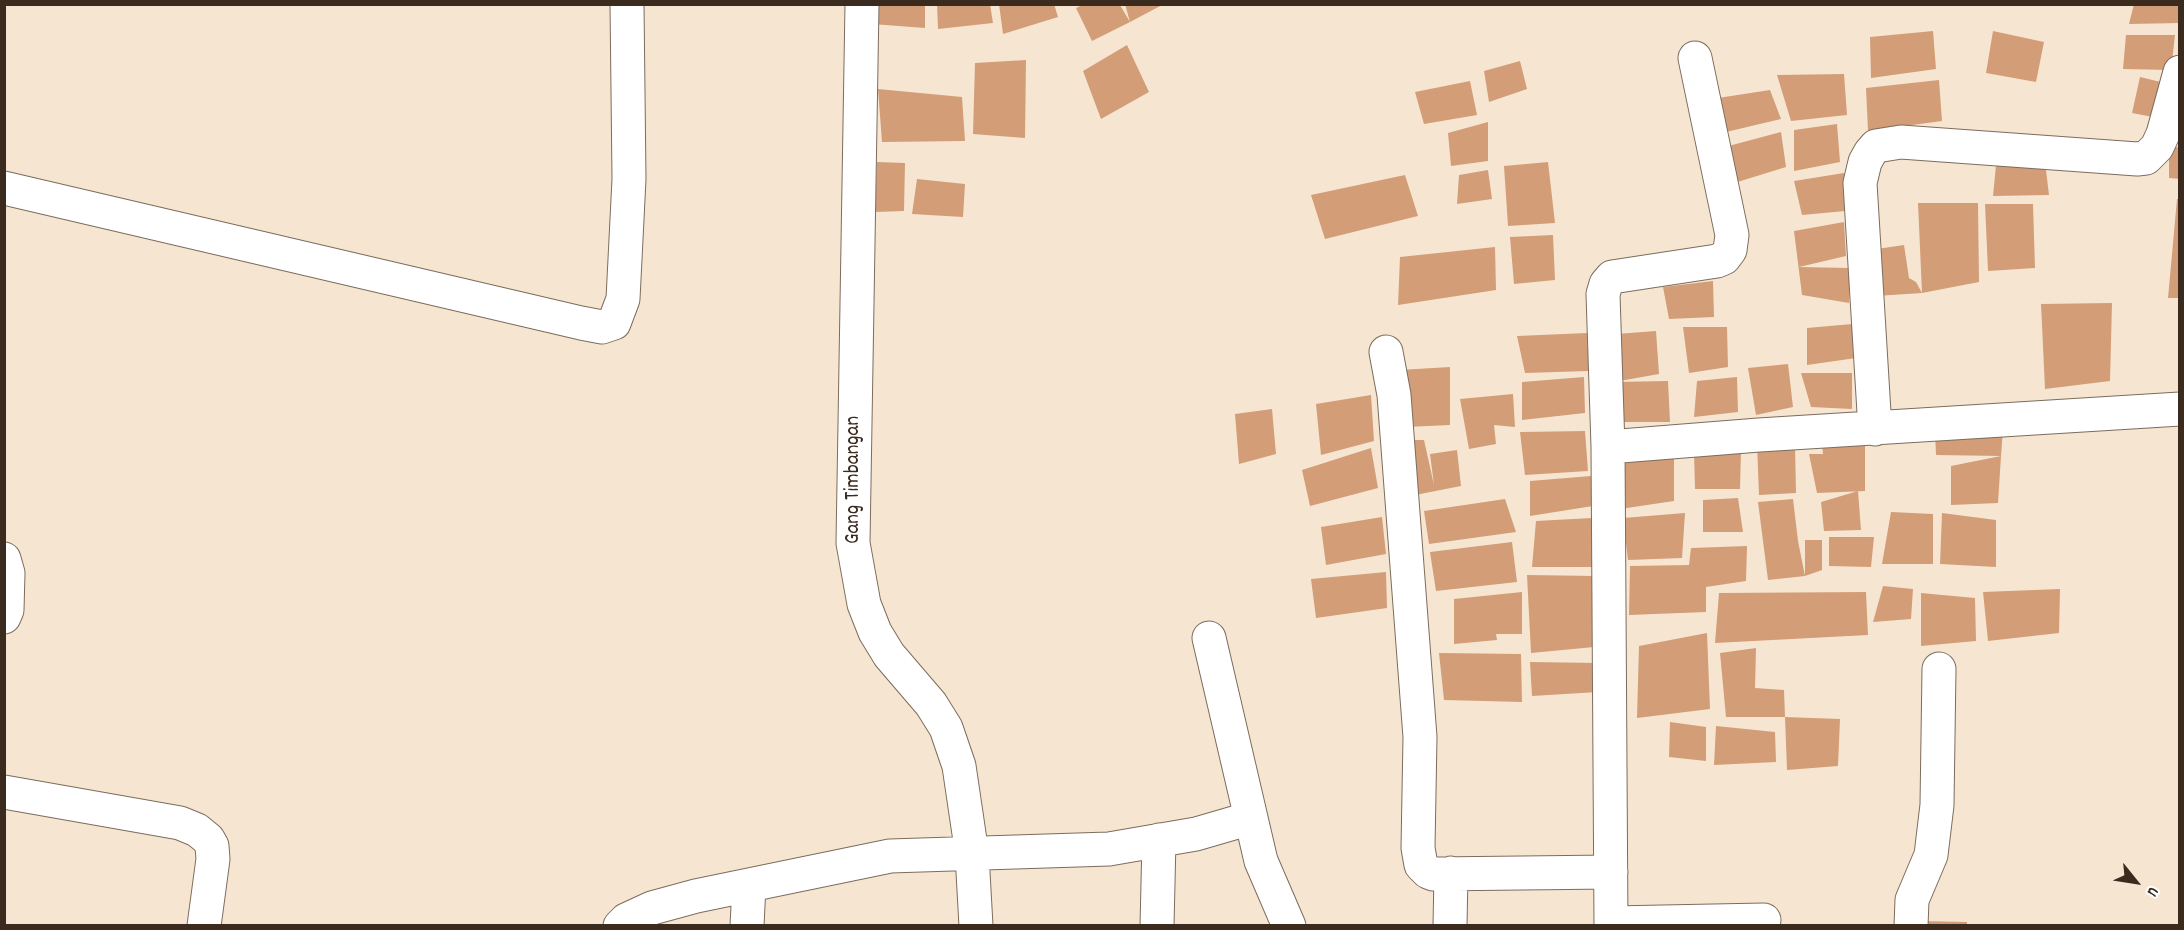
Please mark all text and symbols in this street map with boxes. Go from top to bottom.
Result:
street label: Gang Timbangan [842,416,868,544]
north arrow [2106,852,2166,912]
text: U [2140,882,2164,900]

